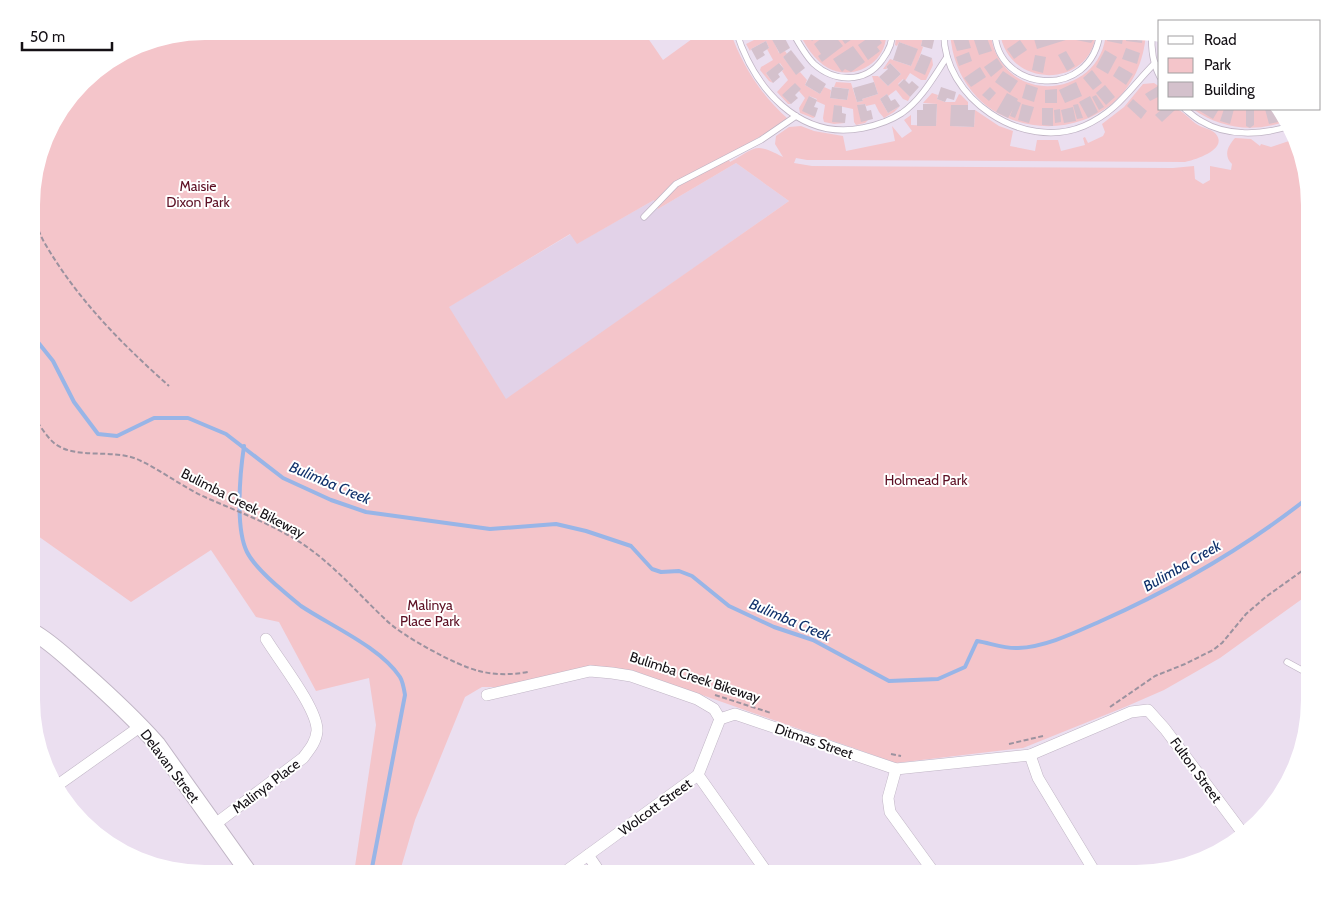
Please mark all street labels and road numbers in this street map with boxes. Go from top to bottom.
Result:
street label: Bulimba Creek Bikeway [178,464,308,542]
street label: Bulimba Creek Bikeway [627,647,763,707]
street label: Ditmas Street [772,719,856,763]
street label: Delavan Street [136,726,204,807]
street label: Fulton Street [1166,734,1226,807]
street label: Malinya Place [229,755,303,817]
street label: Wolcott Street [615,774,695,840]

